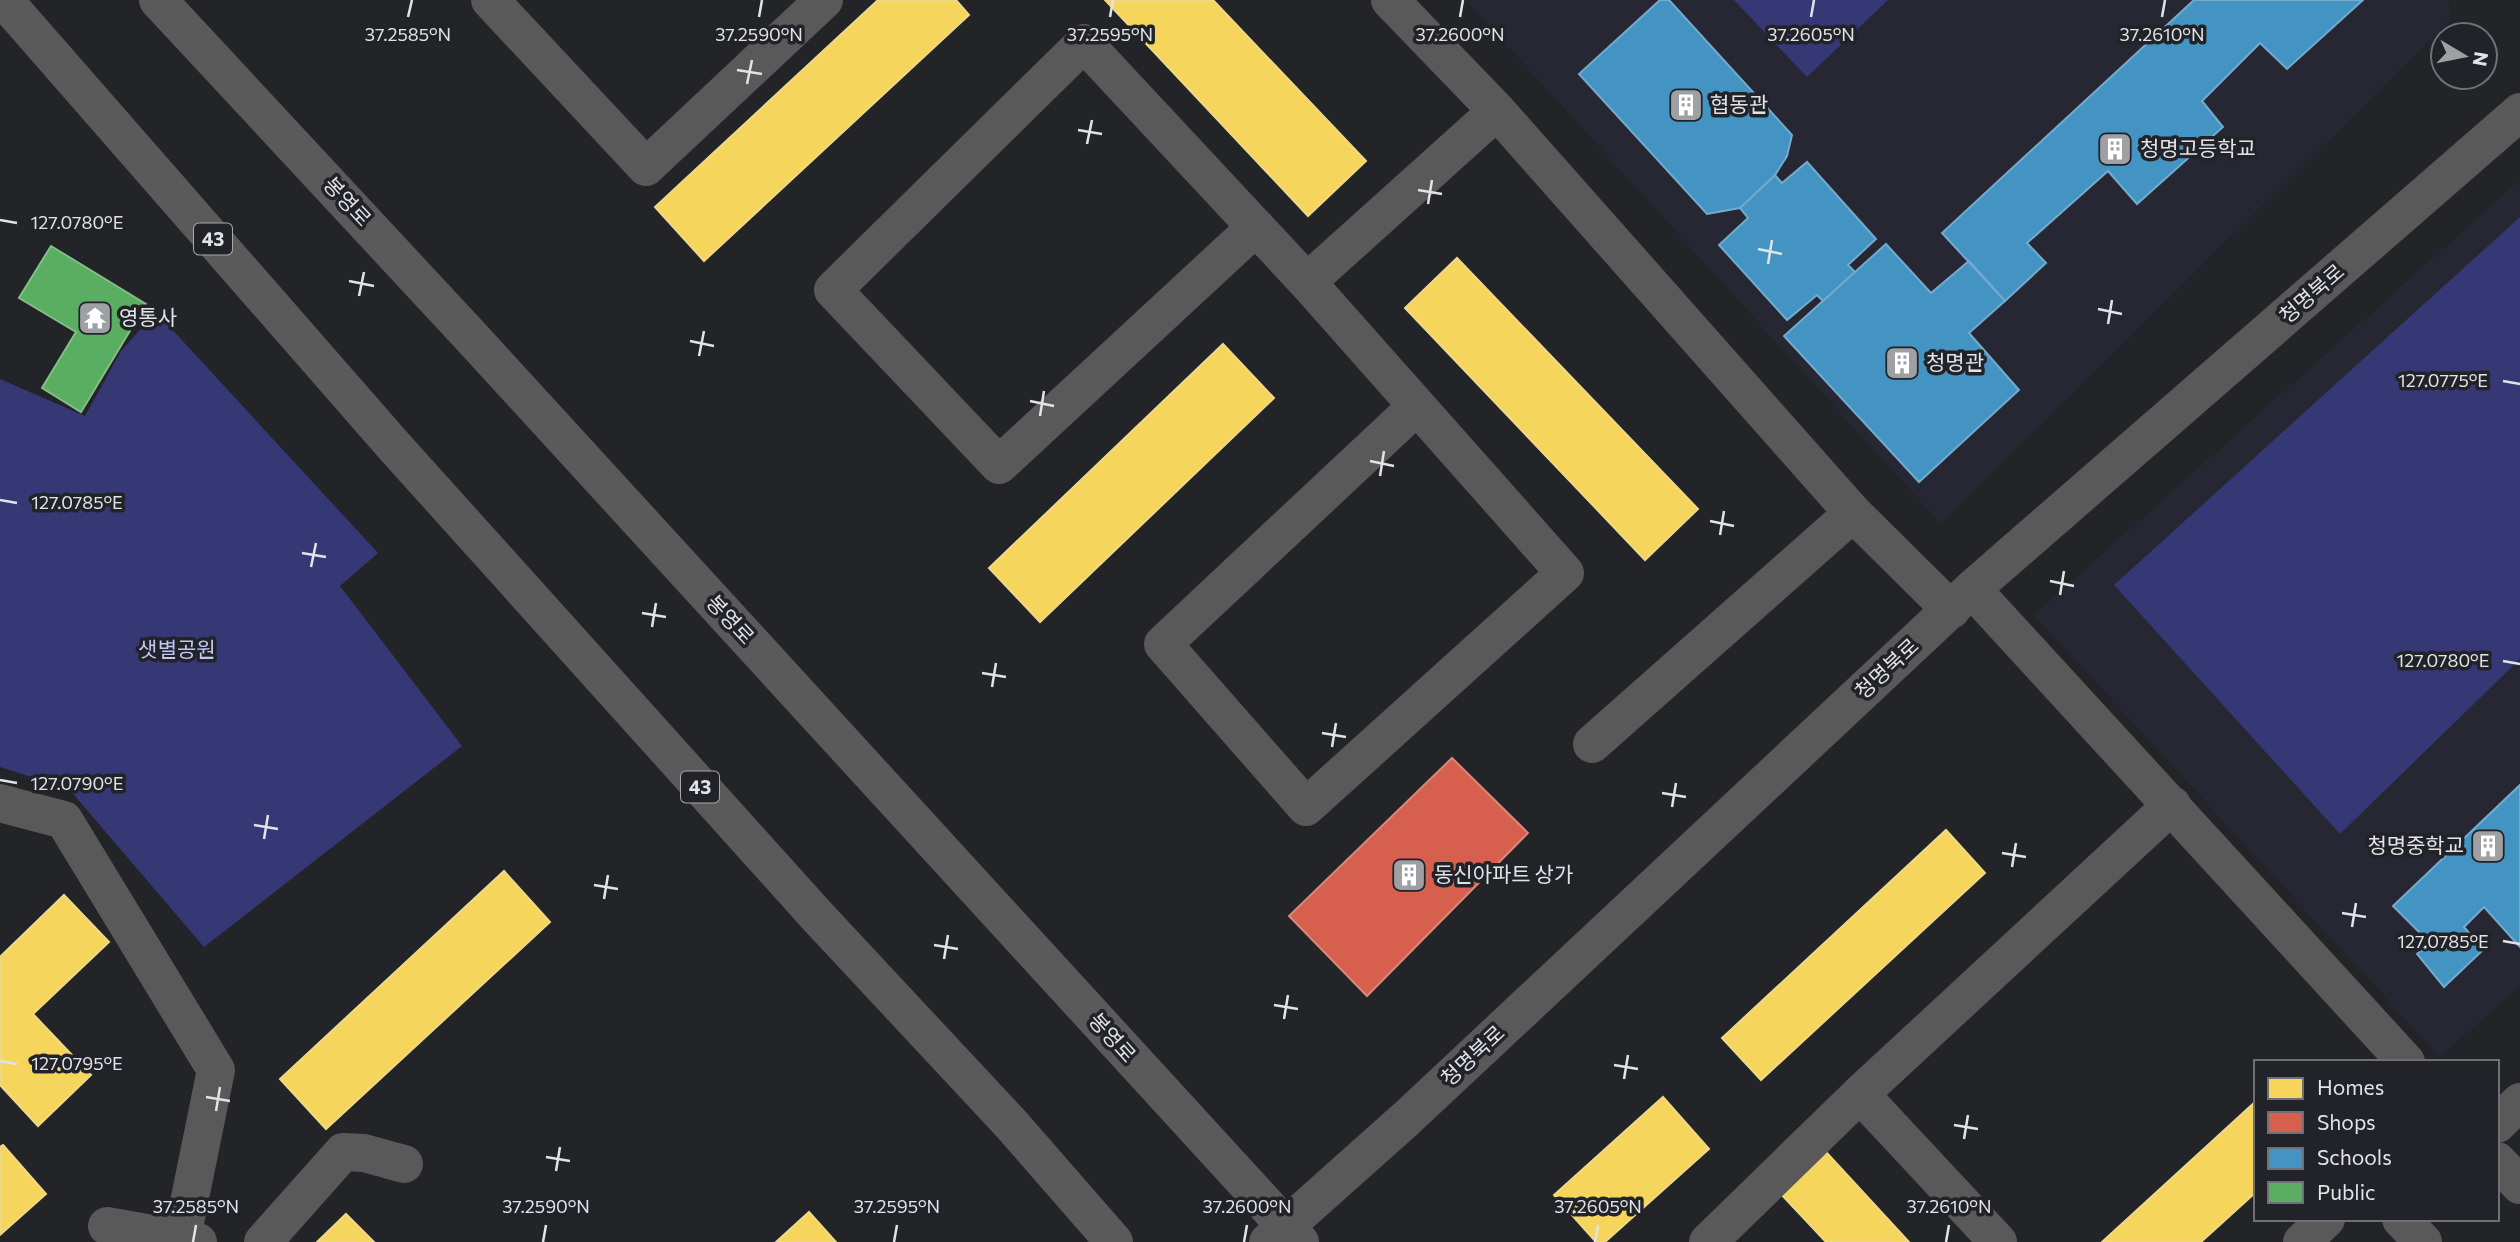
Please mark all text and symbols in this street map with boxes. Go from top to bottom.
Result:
north arrow [2429,21,2499,91]
text: 37.2585°N [365,23,451,45]
text: 37.2590°N [715,23,803,45]
text: 37.2595°N [1067,23,1153,45]
text: 37.2600°N [1415,23,1505,45]
text: 37.2605°N [1767,23,1855,45]
text: 37.2610°N [2119,23,2205,45]
text: N [2469,50,2494,68]
building icon: 협동관 [1667,86,1705,124]
place label: 협동관 [1710,91,1768,116]
building icon: 청명고등학교 [2096,130,2134,168]
place label: 청명고등학교 [2140,135,2256,160]
street label: 봉영로 [319,171,377,231]
text: 127.0780°E [31,211,123,233]
road number: 43 [194,224,232,255]
street label: 청명북로 [2274,258,2348,328]
temple icon: 영통사 [76,299,114,337]
place label: 영통사 [119,304,177,329]
building icon: 청명관 [1883,344,1921,382]
place label: 청명관 [1926,349,1984,374]
text: 127.0775°E [2398,369,2488,391]
text: 127.0785°E [31,491,123,513]
street label: 봉영로 [702,589,760,649]
street label: 청명북로 [1849,632,1923,703]
park label: 샛별공원 [138,636,216,661]
text: 127.0780°E [2397,649,2489,671]
text: 127.0790°E [31,772,123,794]
road number: 43 [681,772,719,802]
building icon: 청명중학교 [2469,827,2507,865]
place label: 청명중학교 [2367,832,2464,857]
building icon: 동신아파트 상가 [1390,856,1428,894]
place label: 동신아파트 상가 [1434,861,1573,886]
text: 127.0785°E [2397,930,2489,952]
street label: 봉영로 [1084,1007,1142,1067]
street label: 청명북로 [1435,1019,1509,1090]
text: 127.0795°E [31,1052,123,1074]
legend [2254,1060,2499,1221]
text: Homes [2317,1074,2384,1099]
text: Shops [2317,1109,2376,1134]
text: Schools [2317,1144,2392,1169]
text: Public [2317,1179,2375,1204]
text: 37.2585°N [153,1195,239,1217]
text: 37.2590°N [502,1195,590,1217]
text: 37.2595°N [854,1195,940,1217]
text: 37.2600°N [1202,1195,1292,1217]
text: 37.2605°N [1554,1195,1642,1217]
text: 37.2610°N [1906,1195,1992,1217]

